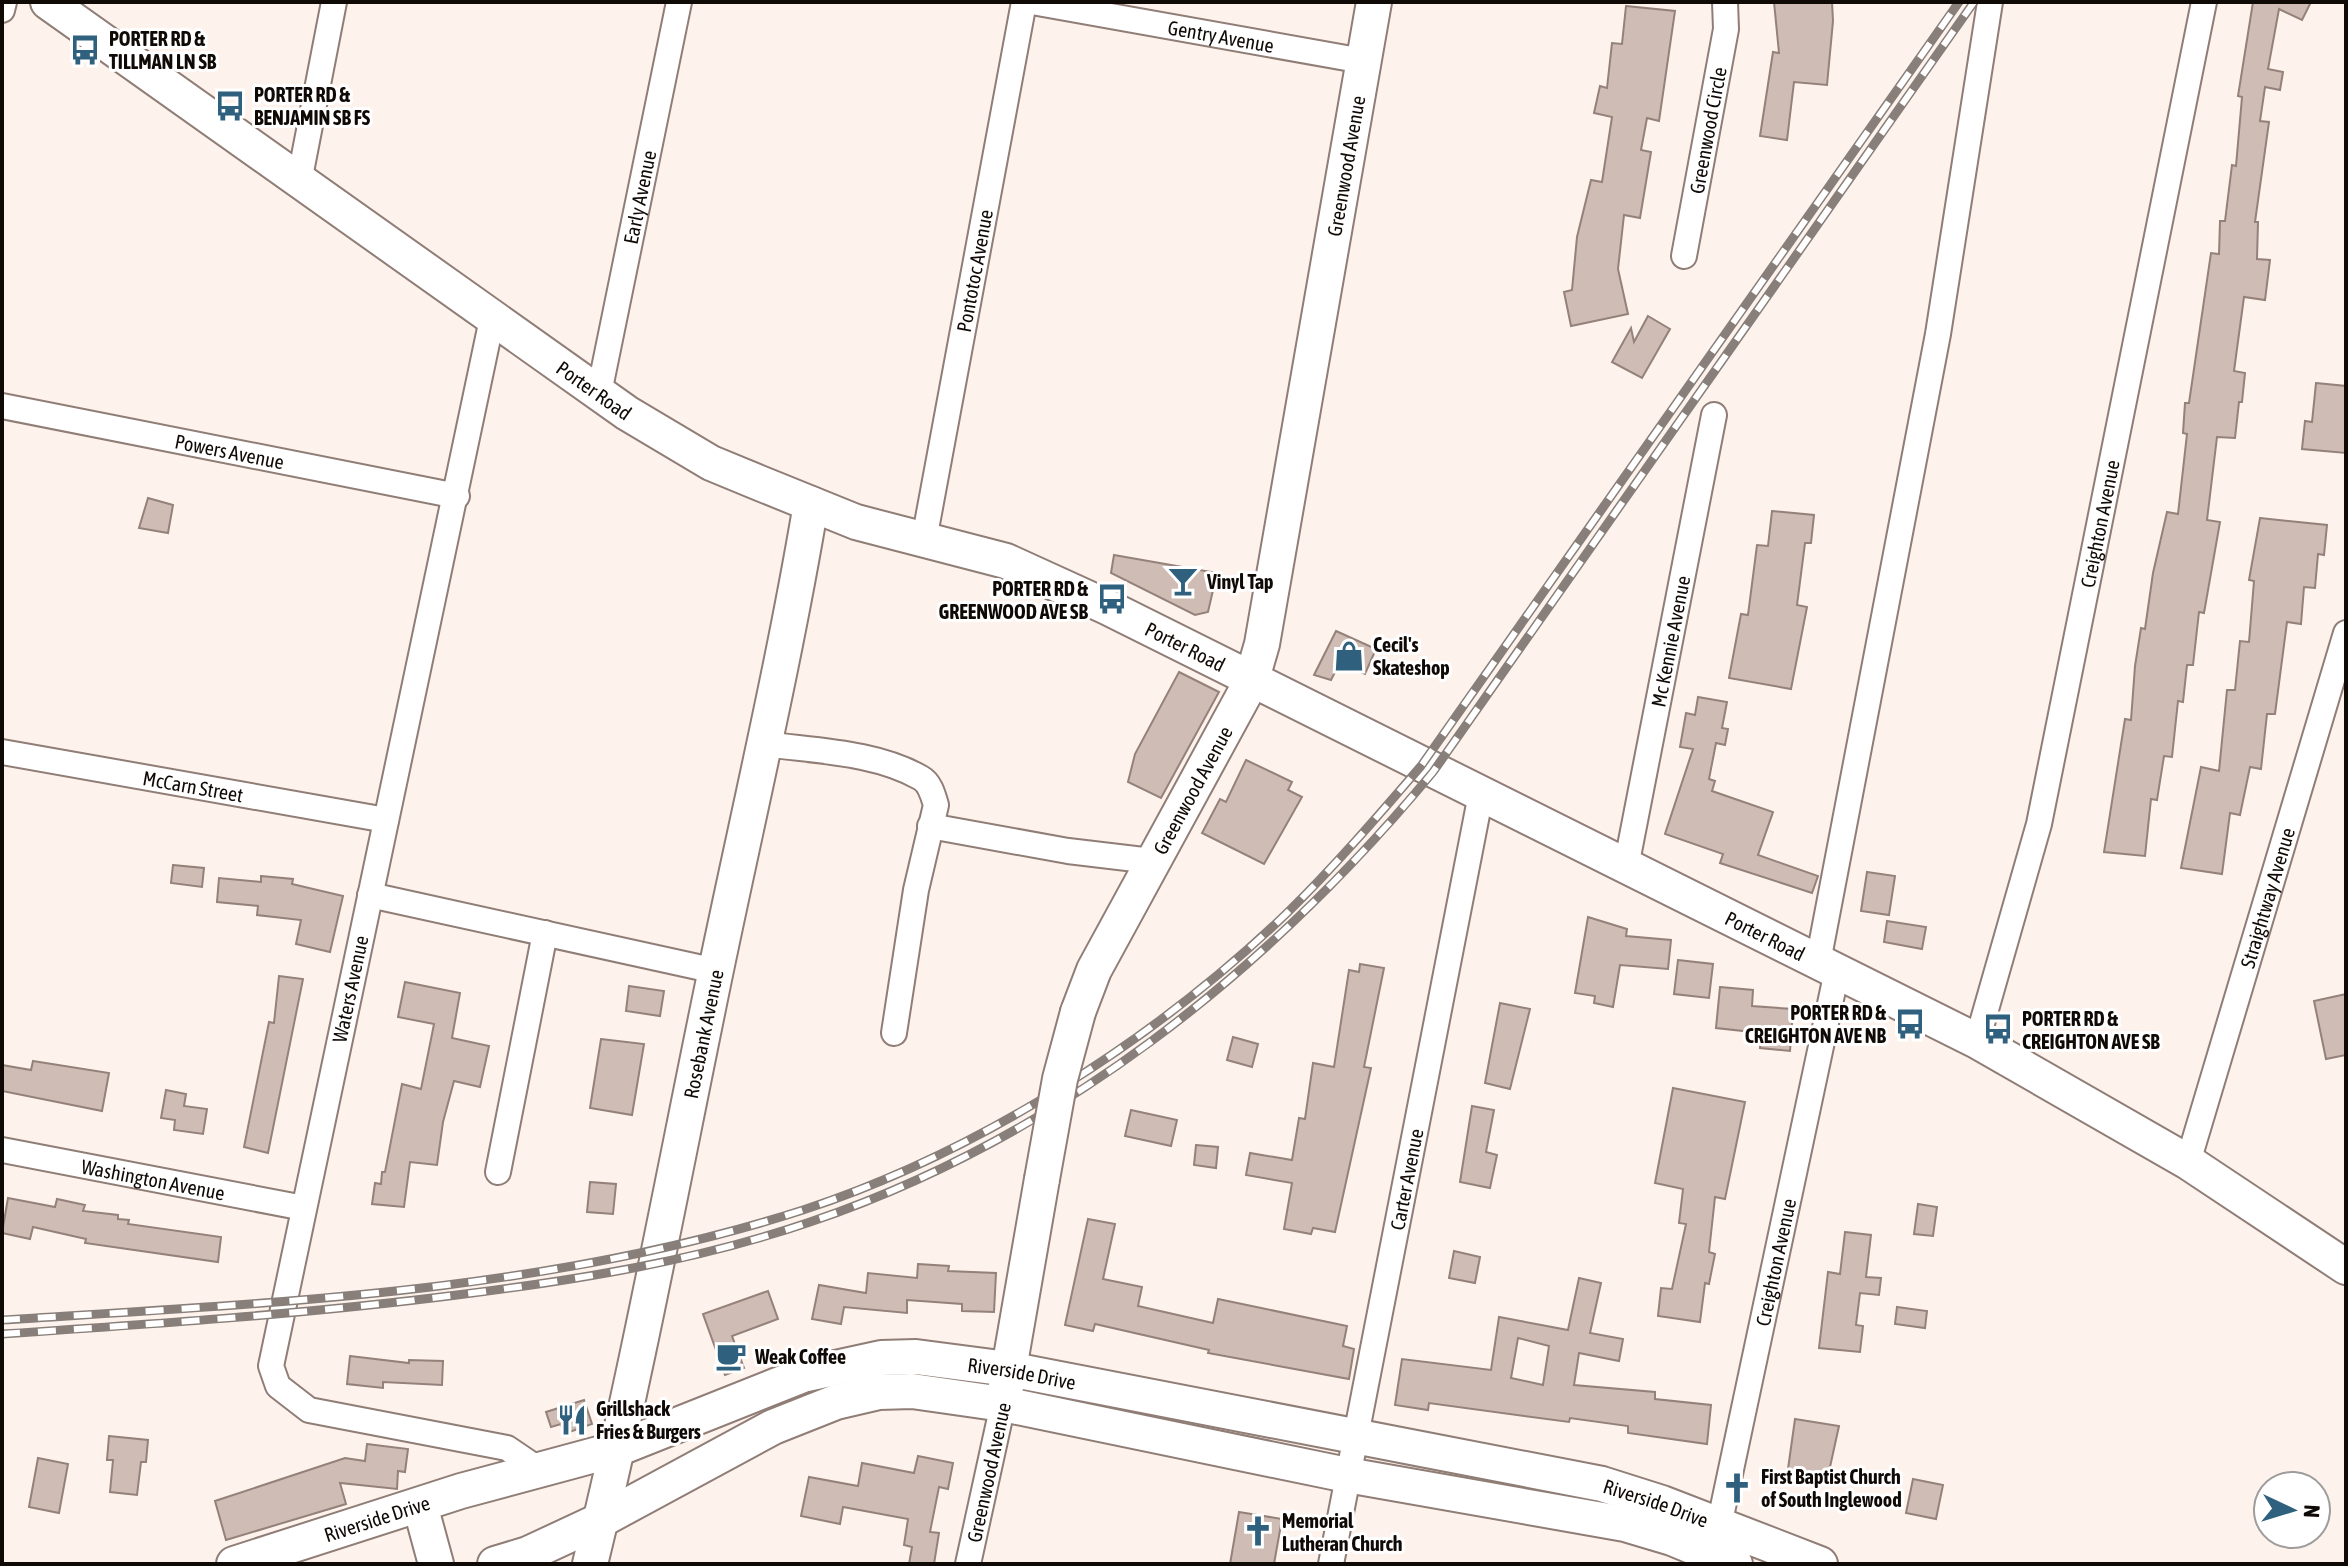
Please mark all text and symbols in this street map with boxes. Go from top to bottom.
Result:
street label: Gentry Avenue [1166,15,1276,56]
place label: PORTER RD & TILLMAN LN SB [109,27,217,73]
bus stop icon: PORTER RD & TILLMAN LN SB [68,33,102,67]
street label: Greenwood Circle [1684,65,1730,195]
place label: PORTER RD & BENJAMIN SB FS [254,83,371,129]
bus stop icon: PORTER RD & BENJAMIN SB FS [213,89,247,123]
street label: Greenwood Avenue [1322,94,1369,238]
street label: Early Avenue [618,148,660,246]
street label: Pontotoc Avenue [951,207,997,334]
street label: Porter Road [553,355,636,424]
street label: Powers Avenue [173,429,286,473]
street label: Creighton Avenue [2075,458,2123,590]
bar icon: Vinyl Tap [1166,564,1200,598]
place label: Vinyl Tap [1206,570,1274,593]
street label: Mc Kennie Avenue [1646,574,1694,709]
place label: PORTER RD & GREENWOOD AVE SB [939,577,1089,623]
bus stop icon: PORTER RD & GREENWOOD AVE SB [1095,582,1129,616]
street label: Porter Road [1142,617,1229,676]
place label: Cecil's Skateshop [1373,633,1450,679]
shop icon: Cecil's Skateshop [1332,639,1366,673]
street label: Greenwood Avenue [1148,722,1236,858]
street label: McCarn Street [141,766,245,806]
street label: Straightway Avenue [2235,825,2299,970]
street label: Porter Road [1722,906,1809,965]
street label: Waters Avenue [327,933,373,1045]
street label: Rosebank Avenue [679,967,727,1100]
place label: PORTER RD & CREIGHTON AVE NB [1745,1001,1887,1047]
bus stop icon: PORTER RD & CREIGHTON AVE NB [1893,1007,1927,1041]
place label: PORTER RD & CREIGHTON AVE SB [2022,1007,2160,1053]
bus stop icon: PORTER RD & CREIGHTON AVE SB [1981,1012,2015,1046]
street label: Carter Avenue [1385,1127,1427,1232]
street label: Washington Avenue [80,1154,227,1204]
street label: Creighton Avenue [1750,1196,1800,1328]
cafe icon: Weak Coffee [714,1339,748,1373]
place label: Weak Coffee [754,1345,846,1368]
street label: Riverside Drive [966,1352,1078,1393]
place label: Grillshack Fries & Burgers [596,1397,701,1443]
street label: Greenwood Avenue [962,1400,1015,1544]
restaurant icon: Grillshack Fries & Burgers [555,1403,589,1437]
place label: First Baptist Church of South Inglewood [1761,1465,1902,1511]
north arrow [2252,1470,2332,1550]
church icon: First Baptist Church of South Inglewood [1720,1471,1754,1505]
street label: Riverside Drive [1601,1474,1712,1531]
street label: Riverside Drive [321,1490,432,1546]
text: N [2299,1504,2325,1519]
place label: Memorial Lutheran Church [1282,1509,1403,1555]
church icon: Memorial Lutheran Church [1241,1514,1275,1548]

